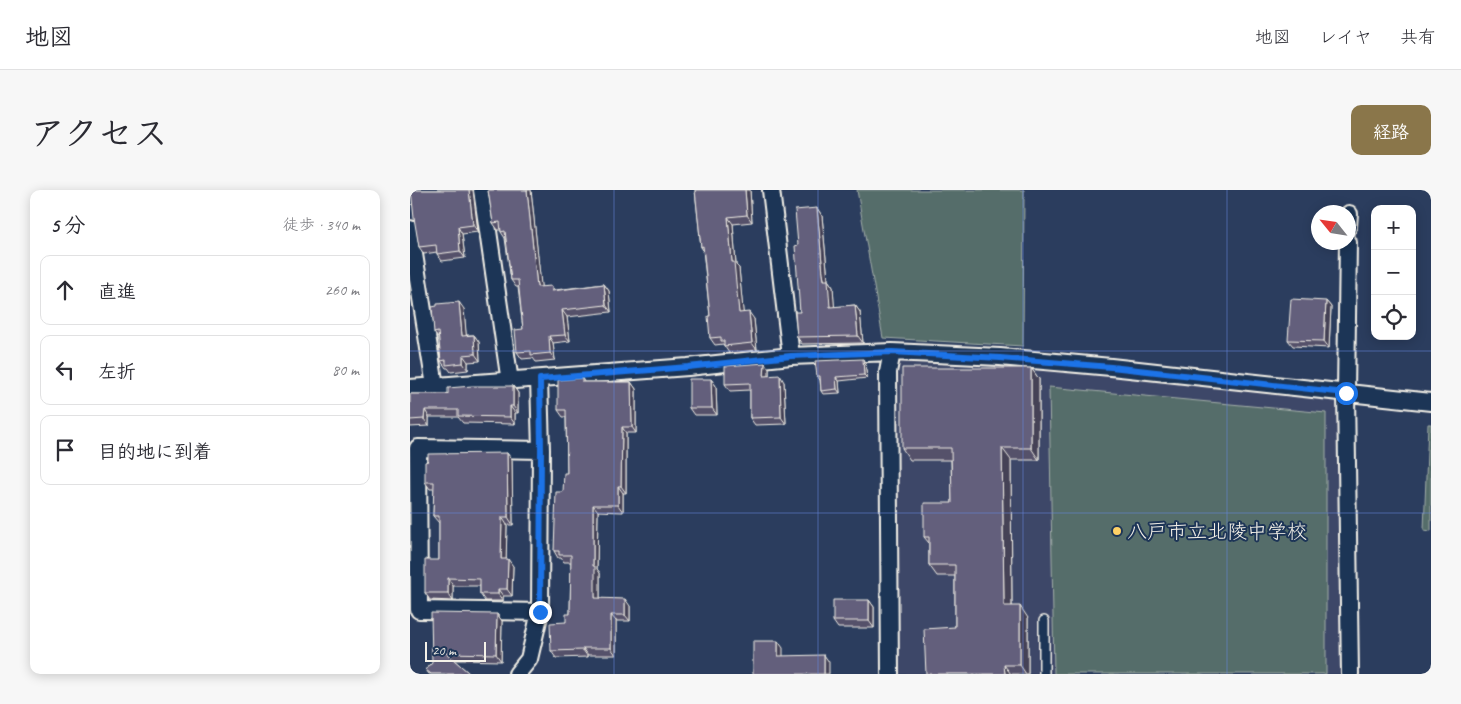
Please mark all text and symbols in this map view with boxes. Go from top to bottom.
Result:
text: 地図 [25,22,73,52]
text: 地図 [1255,26,1291,48]
text: レイヤ [1319,26,1372,48]
text: 共有 [1400,26,1436,48]
button: 経路 [1351,105,1431,155]
text: アクセス [30,111,168,156]
north arrow [1311,205,1356,250]
map controls [1371,205,1416,340]
button: + [1371,205,1416,250]
text: 5 分 [50,212,85,238]
text: 徒歩 · 340 m [283,215,360,235]
button: − [1371,250,1416,295]
icon: ahead [51,276,79,304]
text: 直進 [98,280,136,304]
text: 260 m [325,280,359,300]
button: locate [1371,295,1416,340]
icon: left [51,356,79,384]
text: 左折 [98,360,136,384]
text: 80 m [332,360,359,380]
route start [1335,382,1358,405]
icon: arrive [51,436,79,464]
text: 目的地に到着 [98,440,212,464]
place label: 八戸市立北陵中学校 [1127,519,1307,544]
marker: 八戸市立北陵中学校 [1111,525,1123,537]
route end [529,601,552,624]
scale bar [425,639,486,662]
text: 20 m [432,642,456,659]

